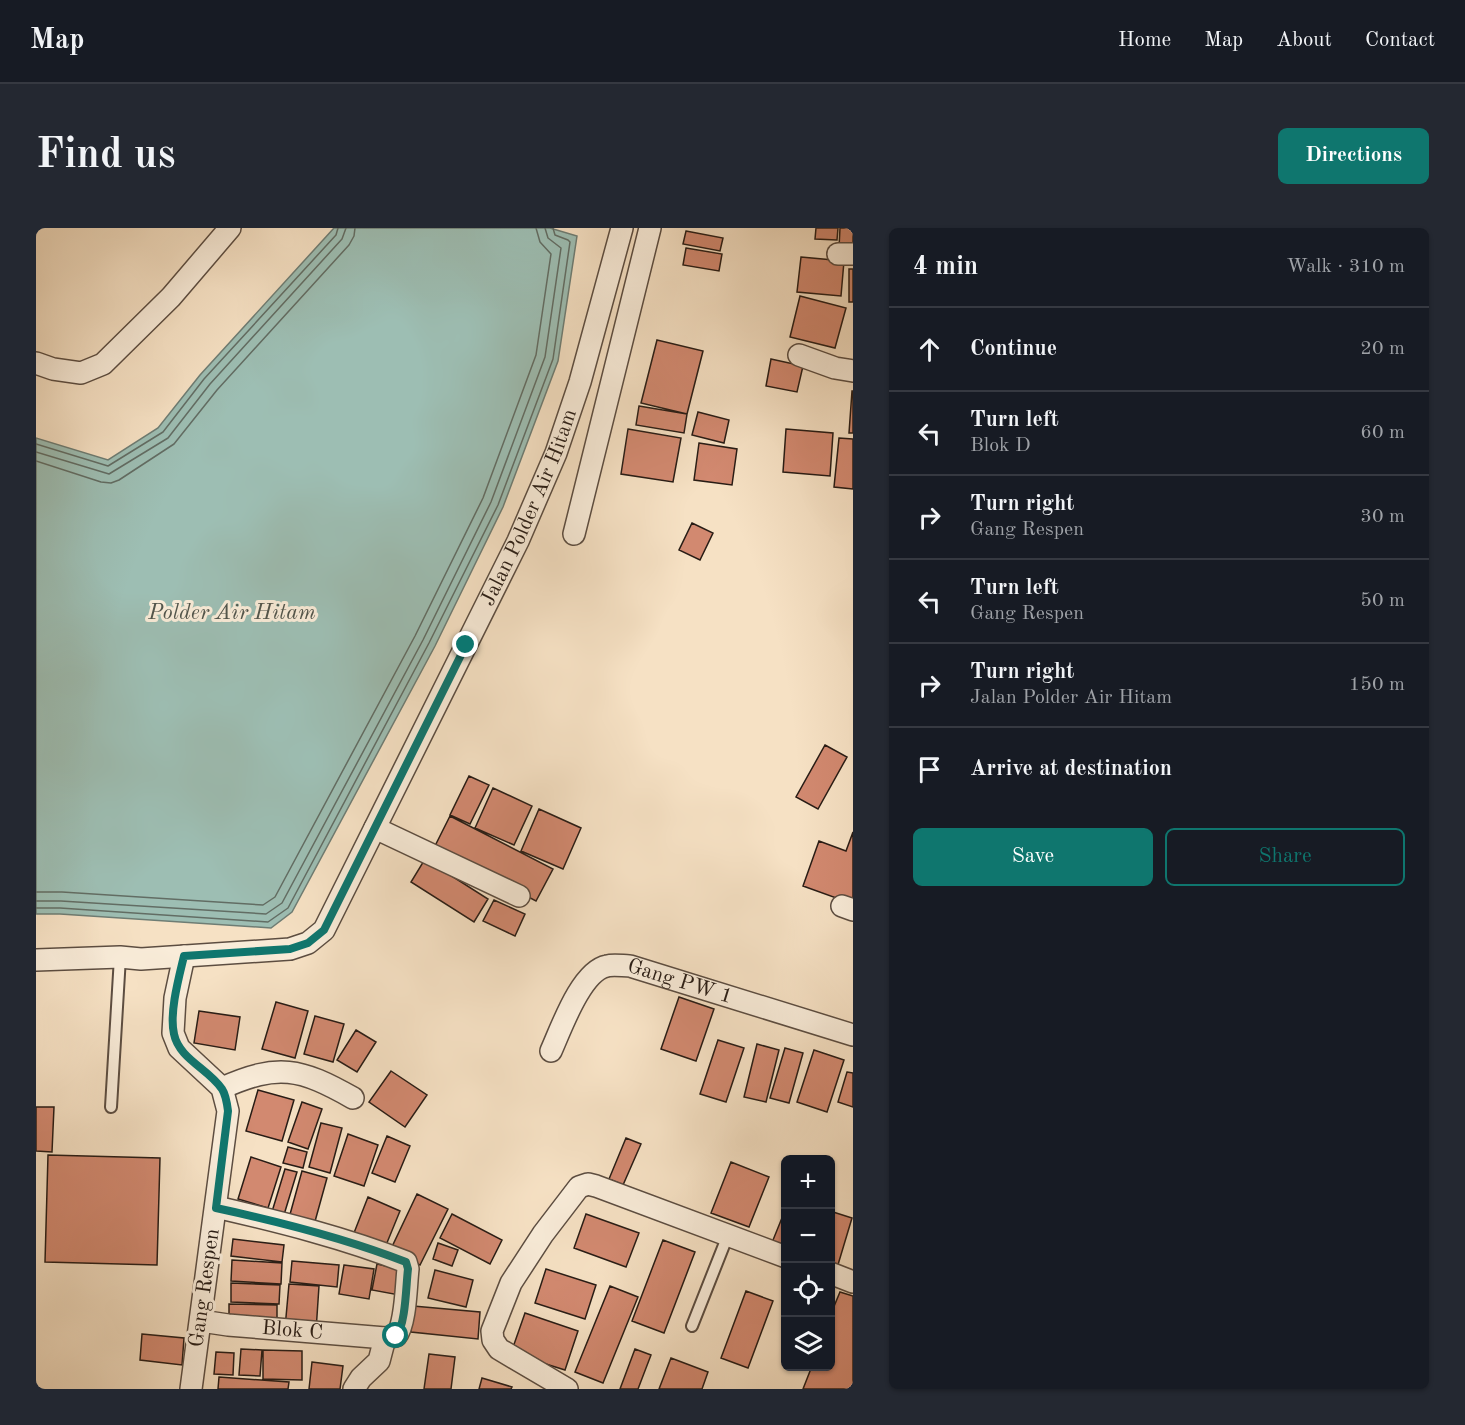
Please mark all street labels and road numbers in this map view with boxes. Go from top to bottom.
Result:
street label: Jalan Polder Air Hitam [477,406,581,609]
street label: Gang PW 1 [625,955,735,1008]
street label: Gang Respen [186,1227,224,1349]
street label: Blok C [261,1317,324,1343]

